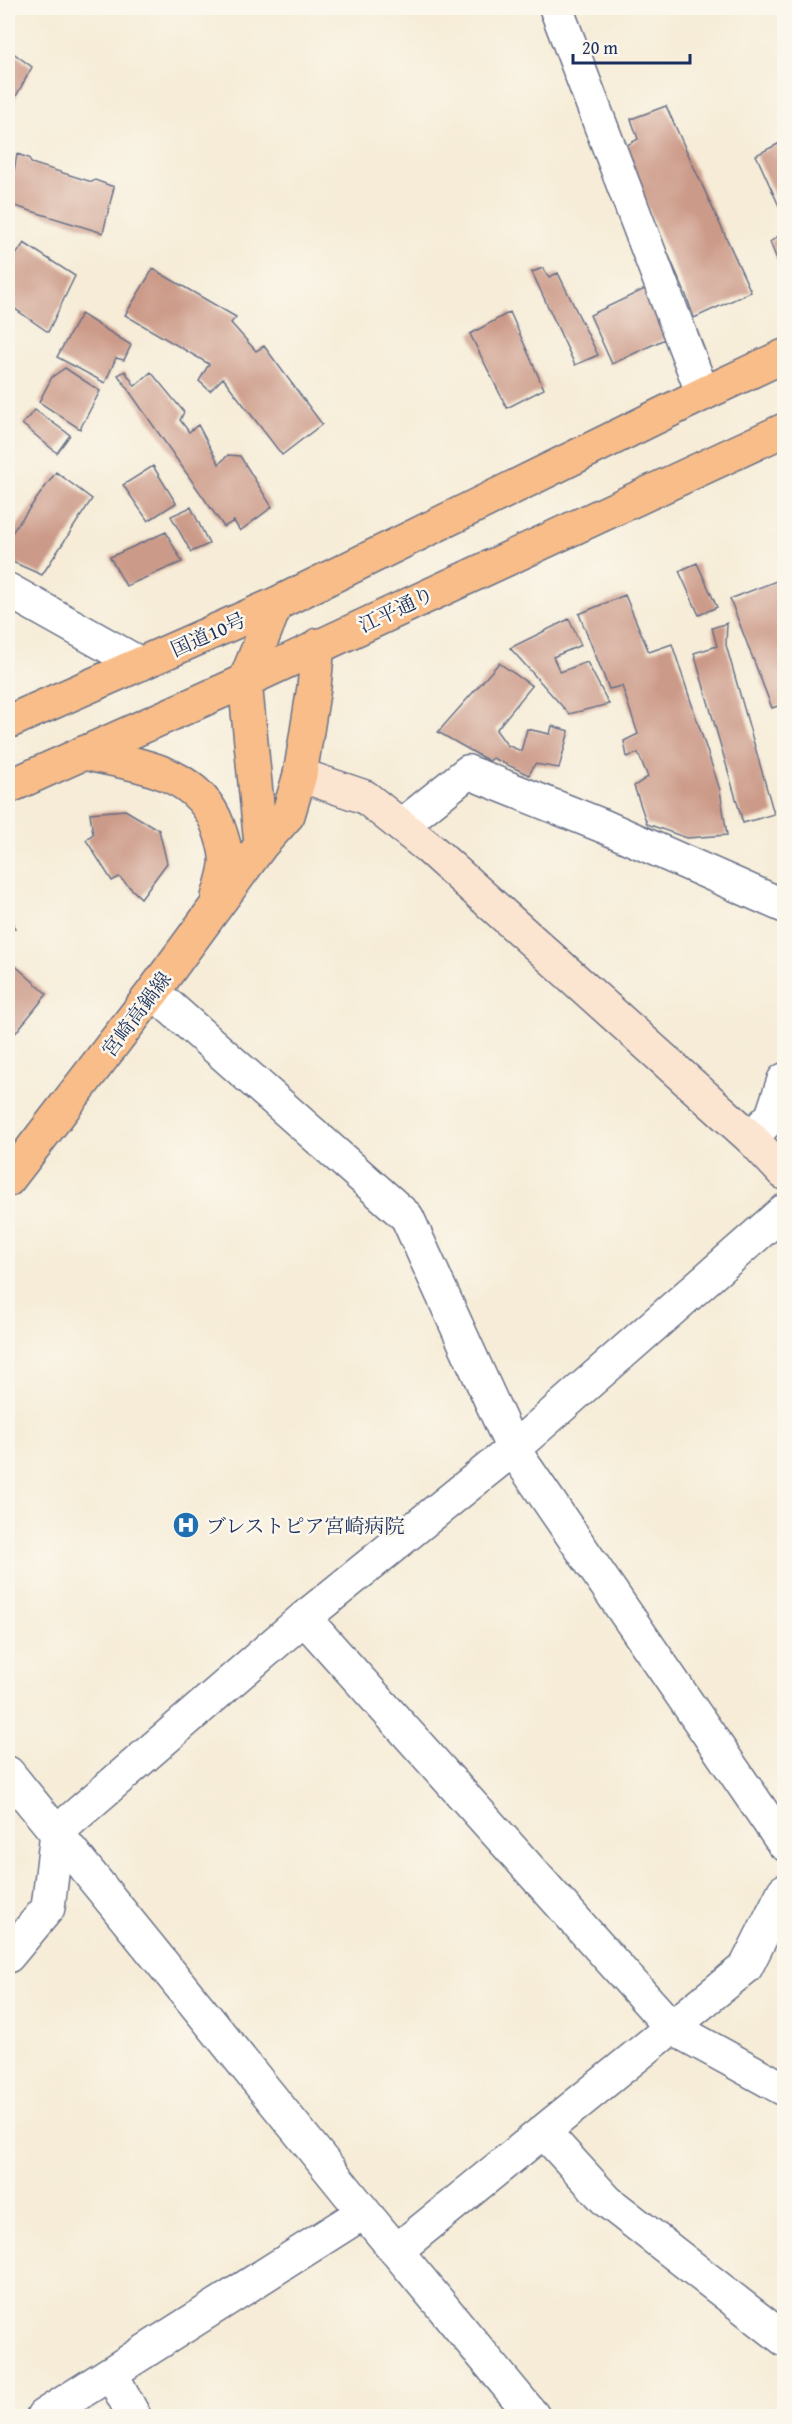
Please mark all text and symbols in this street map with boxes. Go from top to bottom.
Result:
scale bar [573,27,690,65]
text: 20 m [582,34,618,61]
street label: 江平通り [354,579,438,639]
street label: 国道10号 [166,605,250,663]
street label: 宮崎高鍋線 [94,965,178,1063]
hospital icon: ブレストピア宮崎病院 [171,1510,201,1540]
place label: ブレストピア宮崎病院 [206,1511,405,1540]

